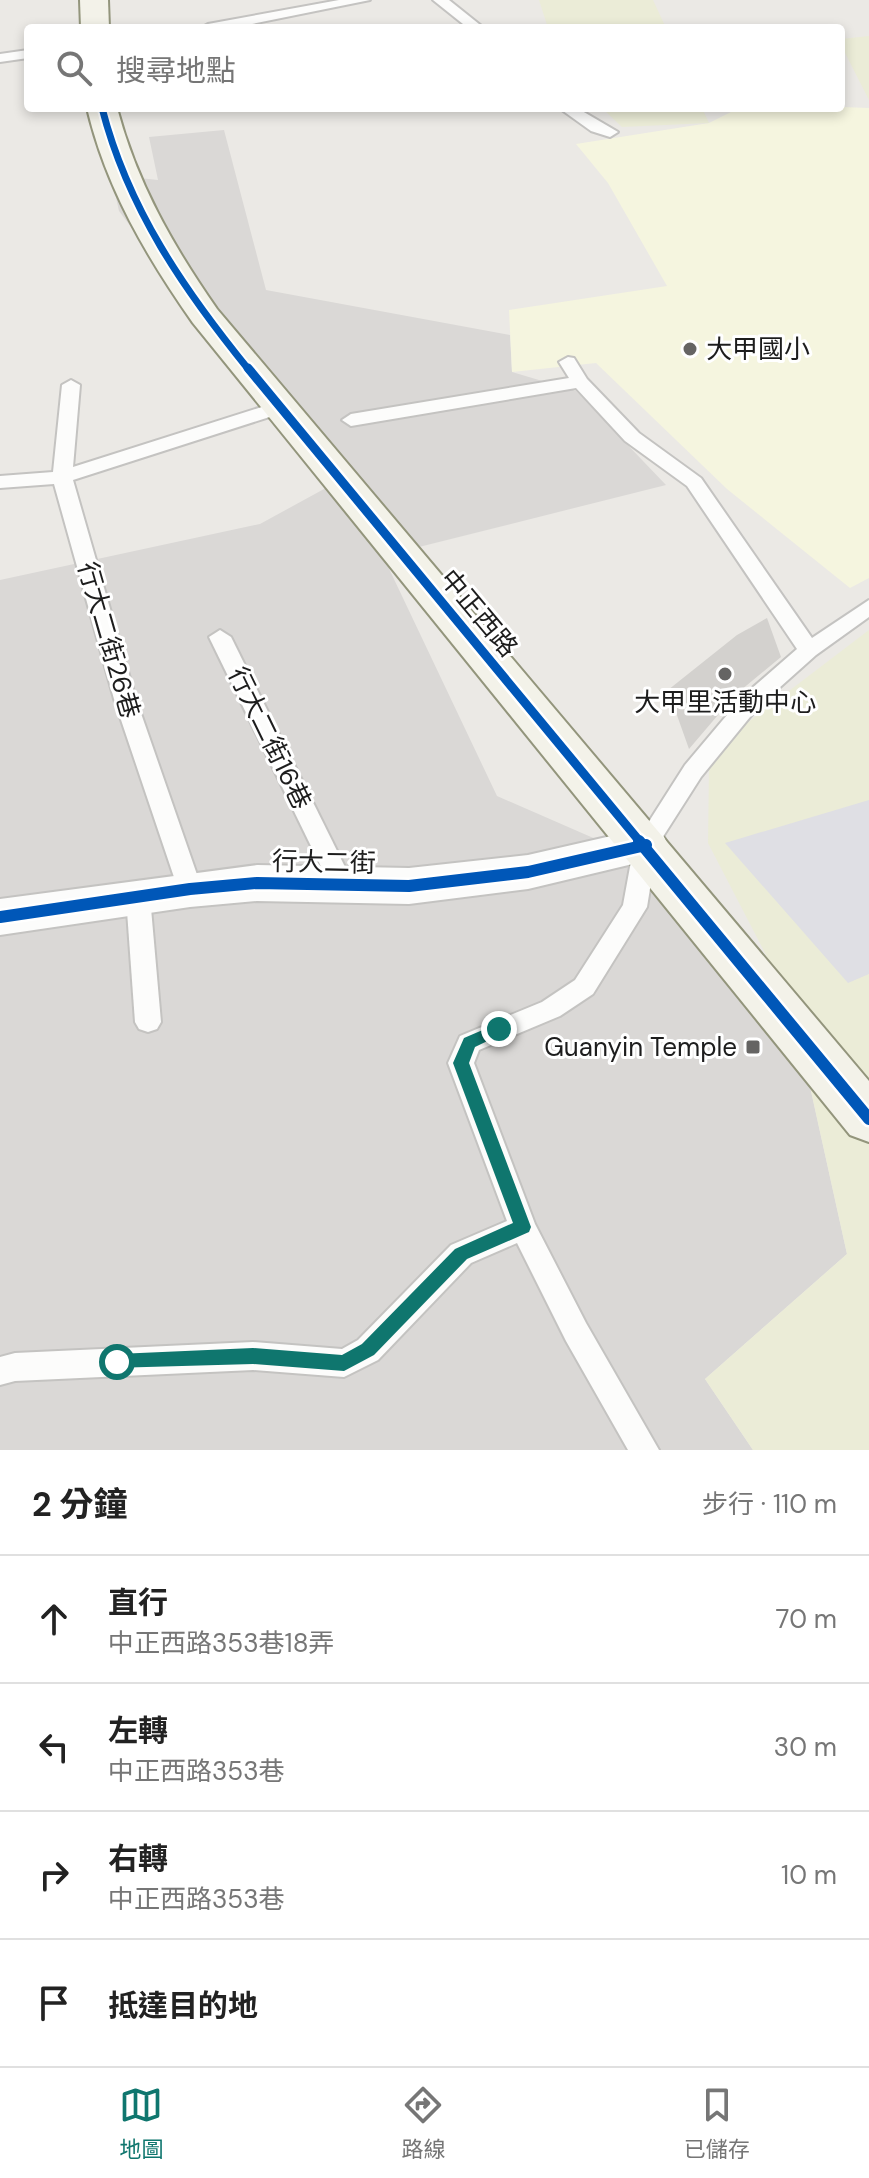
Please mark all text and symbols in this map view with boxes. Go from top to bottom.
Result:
search box [24,24,845,112]
icon: search [52,46,96,90]
text: 搜尋地點 [116,51,236,90]
place label: 大甲國小 [706,332,810,366]
marker: 大甲國小 [681,340,699,358]
street label: 行大二街26巷 [70,558,148,722]
street label: 中正西路 [433,562,525,664]
street label: 行大二街16巷 [221,661,319,815]
marker: 大甲里活動中心 [716,665,734,683]
place label: 大甲里活動中心 [634,685,816,719]
street label: 行大二街 [272,844,376,880]
route end [481,1011,517,1047]
place label: Guanyin Temple [544,1030,737,1064]
marker: Guanyin Temple [744,1038,762,1056]
route start [99,1344,135,1380]
text: 2 分鐘 [32,1482,128,1527]
text: 步行 · 110 m [702,1487,837,1521]
text: 直行 [108,1583,168,1622]
icon: ahead [32,1597,76,1641]
text: 70 m [776,1602,837,1636]
text: 中正西路353巷18弄 [108,1626,335,1660]
text: 左轉 [108,1711,168,1750]
icon: left [32,1725,76,1769]
text: 30 m [774,1730,837,1764]
text: 中正西路353巷 [108,1754,285,1788]
text: 右轉 [108,1839,168,1878]
icon: right [32,1853,76,1897]
text: 10 m [781,1858,837,1892]
text: 中正西路353巷 [108,1882,285,1916]
icon: arrive [32,1981,76,2025]
text: 抵達目的地 [108,1986,258,2025]
tab: 地圖 [119,2083,163,2164]
tab: 路線 [401,2083,446,2164]
tab: 已儲存 [684,2083,750,2164]

